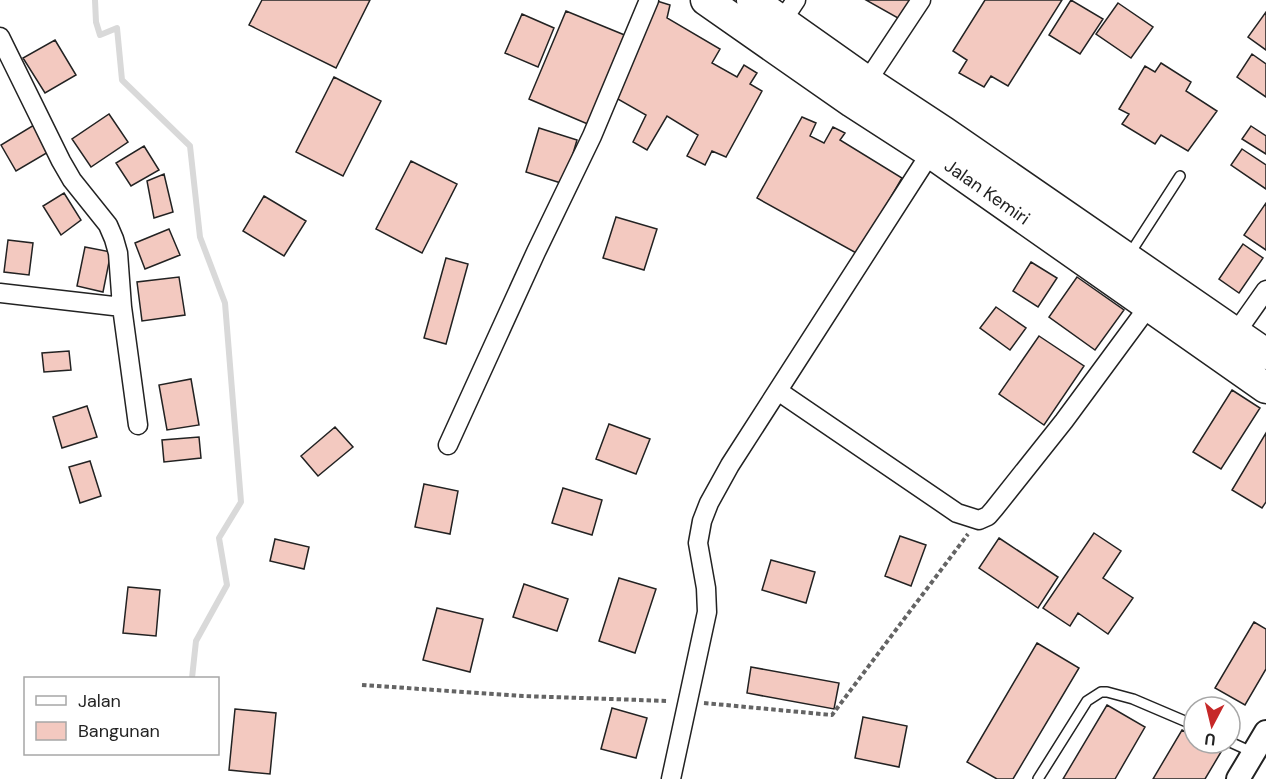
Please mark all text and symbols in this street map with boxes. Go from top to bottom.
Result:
street label: Jalan Kemiri [939,154,1035,230]
legend [24,677,219,755]
text: Jalan [78,689,121,713]
north arrow [1182,695,1242,755]
text: Bangunan [78,719,160,743]
text: U [1204,728,1217,750]

